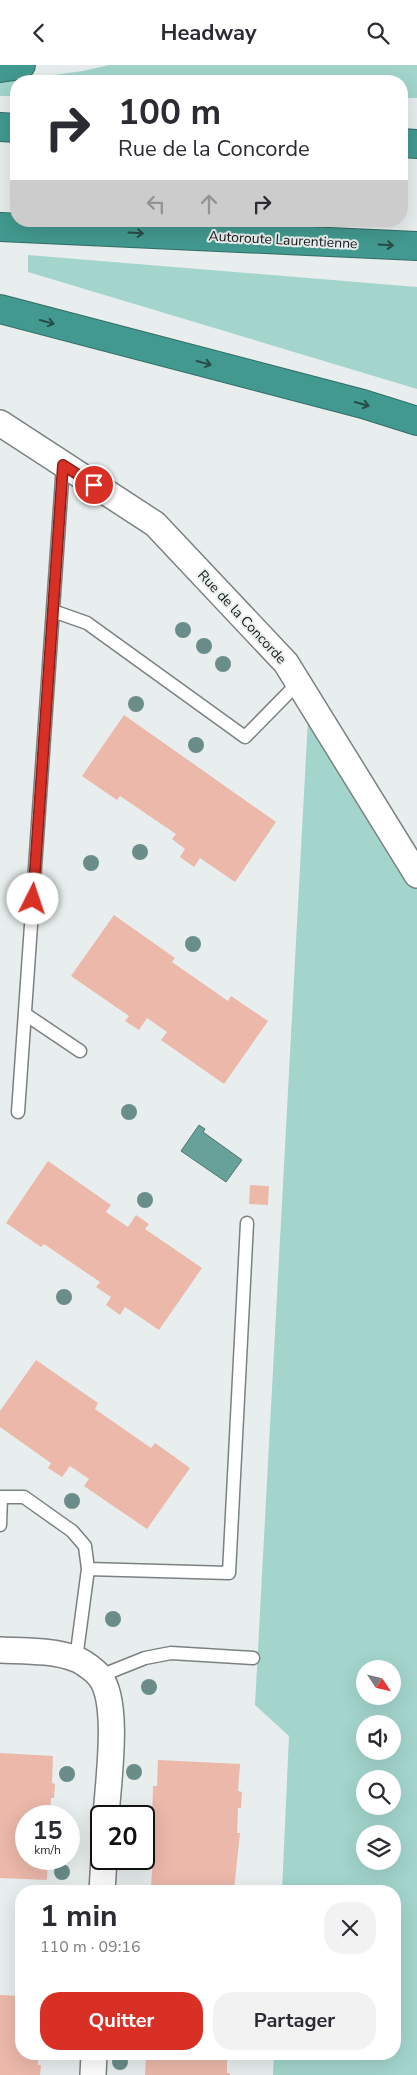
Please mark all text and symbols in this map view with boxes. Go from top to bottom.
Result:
text: Headway [160,18,257,48]
icon: back [25,19,53,47]
icon: search [364,19,392,47]
text: 100 m [118,89,221,136]
icon: right [35,95,100,160]
text: Rue de la Concorde [118,134,310,164]
icon: left [142,190,170,218]
icon: ahead [195,190,223,218]
icon: right [248,190,276,218]
street label: Autoroute Laurentienne [208,227,358,253]
one-way arrow [128,228,144,238]
one-way arrow [378,240,394,249]
one-way arrow [39,317,55,327]
one-way arrow [196,358,212,368]
one-way arrow [353,399,369,409]
pin [73,464,115,506]
icon: arrive [80,471,108,499]
street label: Rue de la Concorde [193,566,291,668]
position arrow [6,872,58,924]
north arrow [356,1660,401,1705]
map controls [356,1660,401,1870]
button: sound [356,1715,401,1760]
button: search [356,1770,401,1815]
speed limit sign: 20 [90,1805,155,1870]
text: 15 [32,1814,63,1848]
button: layers [356,1825,401,1870]
text: km/h [34,1842,61,1858]
text: 1 min [40,1896,118,1937]
button: close [324,1902,376,1954]
text: 110 m · 09:16 [40,1936,141,1958]
button: Quitter [40,1992,203,2050]
button: Partager [213,1992,376,2050]

